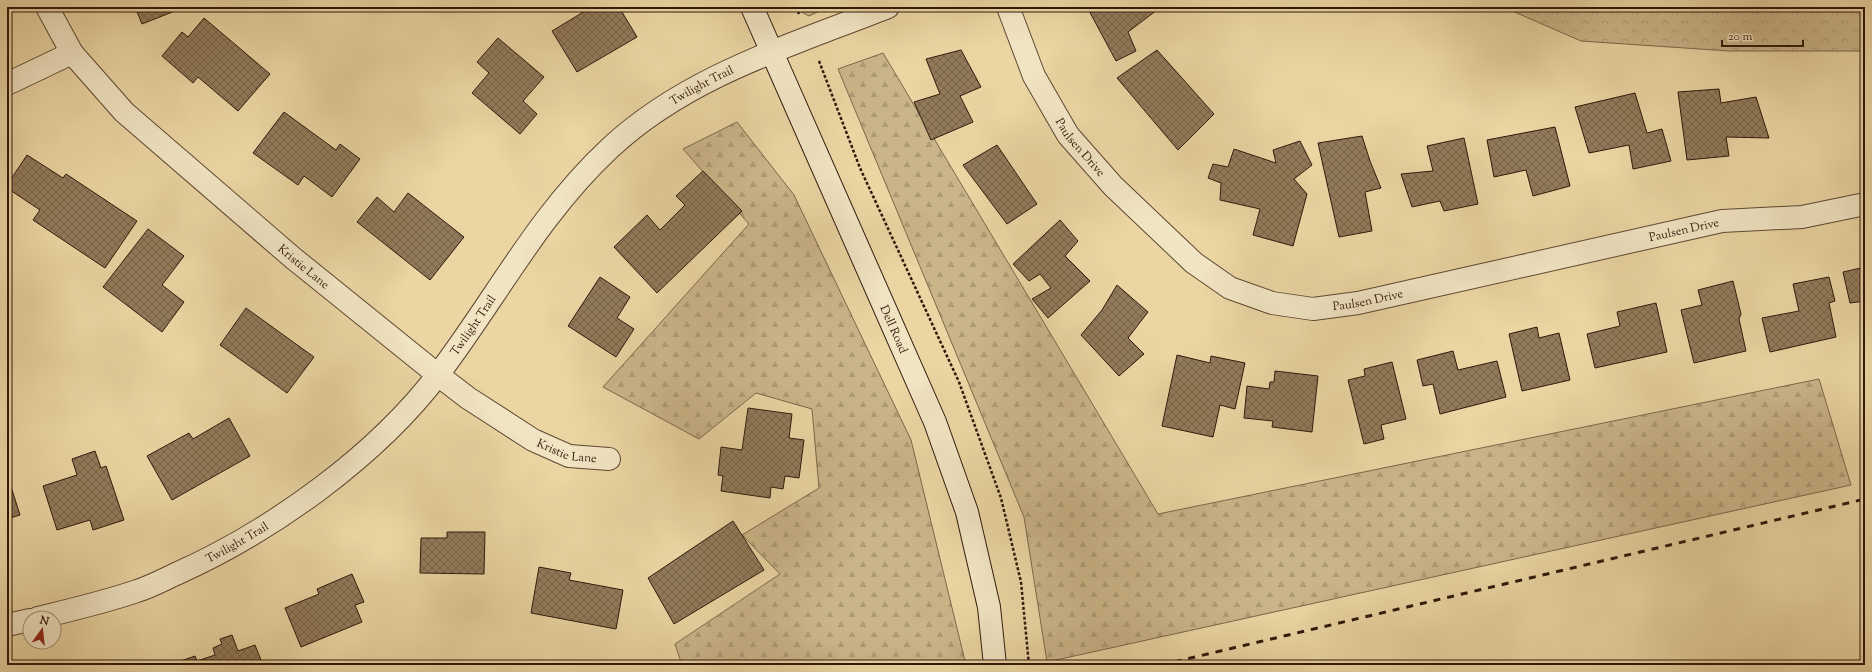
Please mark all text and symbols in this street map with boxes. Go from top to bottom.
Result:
scale bar [1722,22,1803,48]
text: 20 m [1728,28,1753,46]
street label: Twilight Trail [667,61,737,111]
street label: Paulsen Drive [1050,115,1109,181]
street label: Paulsen Drive [1647,214,1721,247]
street label: Kristie Lane [273,241,333,294]
street label: Paulsen Drive [1332,285,1405,316]
street label: Twilight Trail [447,291,501,360]
street label: Dell Road [875,302,912,357]
street label: Kristie Lane [534,435,598,468]
street label: Twilight Trail [203,518,273,568]
north arrow [22,610,62,650]
text: N [37,612,51,630]

